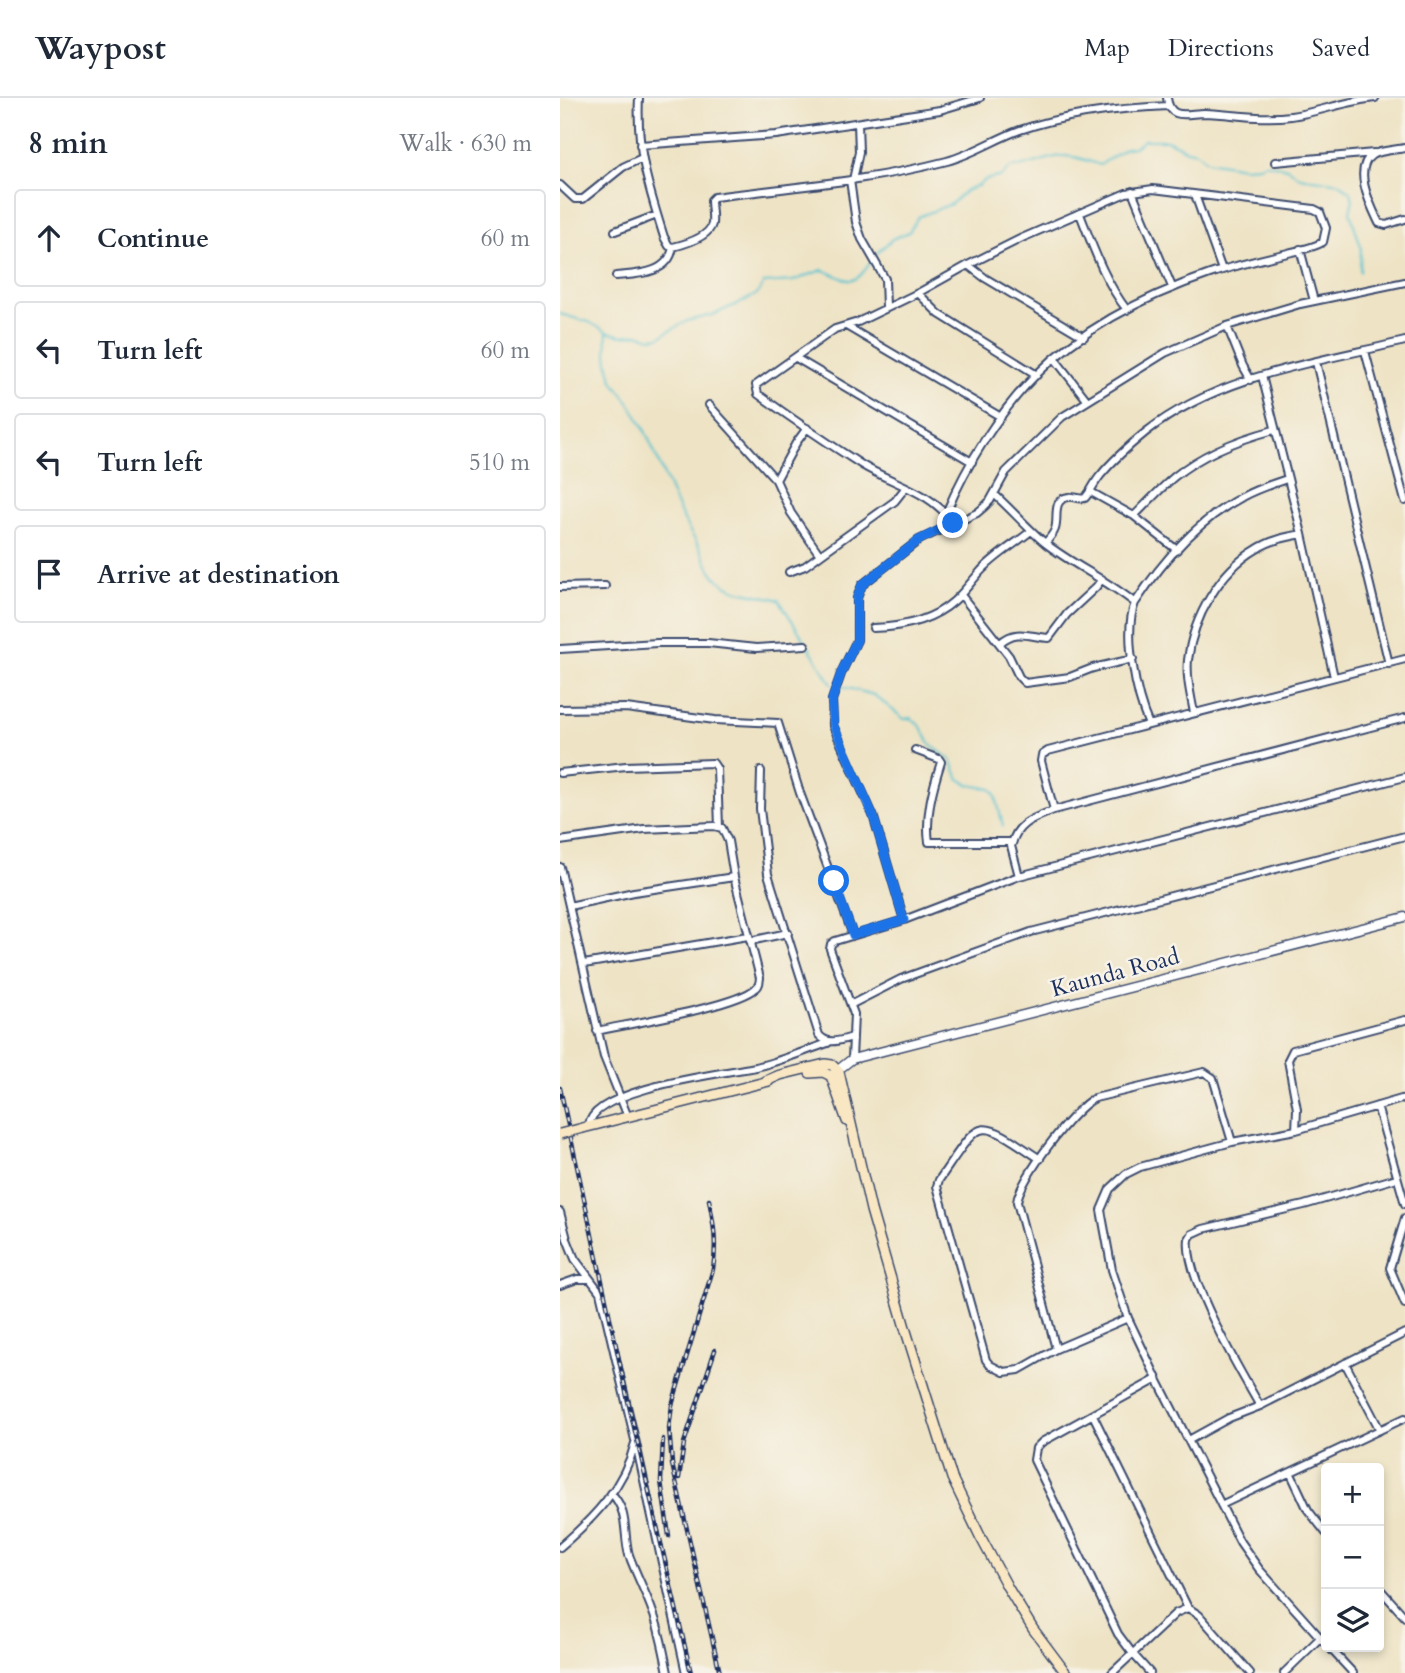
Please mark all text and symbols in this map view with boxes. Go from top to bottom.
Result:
text: Waypost [35,26,166,71]
text: Map [1084,32,1130,65]
text: Directions [1168,32,1274,65]
text: Saved [1312,32,1370,65]
text: 8 min [28,123,108,164]
text: Walk · 630 m [399,128,532,159]
icon: ahead [30,219,68,257]
text: Continue [97,221,209,256]
text: 60 m [481,223,530,254]
icon: left [30,331,68,369]
text: Turn left [97,333,202,368]
text: 60 m [481,335,530,366]
icon: left [30,443,68,481]
text: Turn left [97,445,202,480]
text: 510 m [469,447,530,478]
route end [937,507,968,538]
icon: arrive [30,555,68,593]
text: Arrive at destination [97,557,340,592]
route start [818,865,849,896]
street label: Kaunda Road [1048,940,1183,1004]
map controls [1321,1463,1384,1652]
button: + [1321,1463,1384,1526]
button: − [1321,1526,1384,1589]
button: layers [1321,1589,1384,1652]

